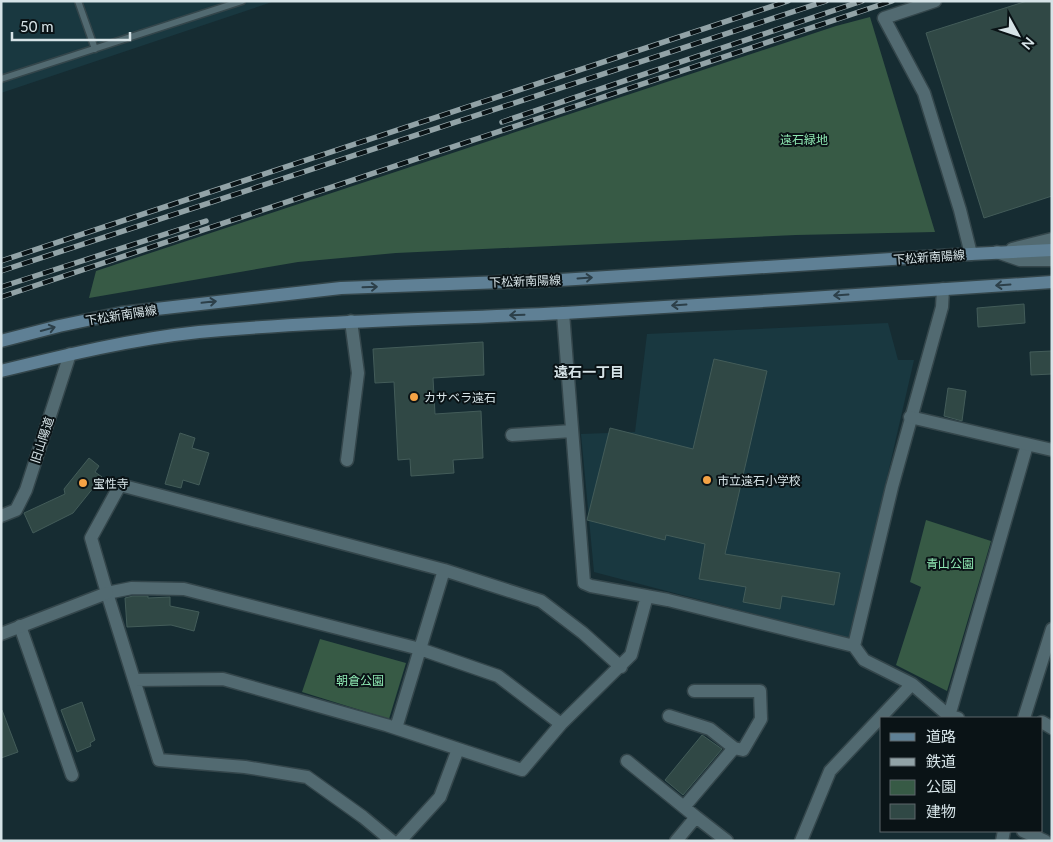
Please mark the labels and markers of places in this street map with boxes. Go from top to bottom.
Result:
place label: カサベラ遠石 [424,390,496,405]
marker: カサベラ遠石 [408,391,420,403]
place label: 市立遠石小学校 [717,473,801,488]
marker: 市立遠石小学校 [701,474,713,486]
place label: 宝性寺 [93,476,129,491]
marker: 宝性寺 [77,477,89,489]

